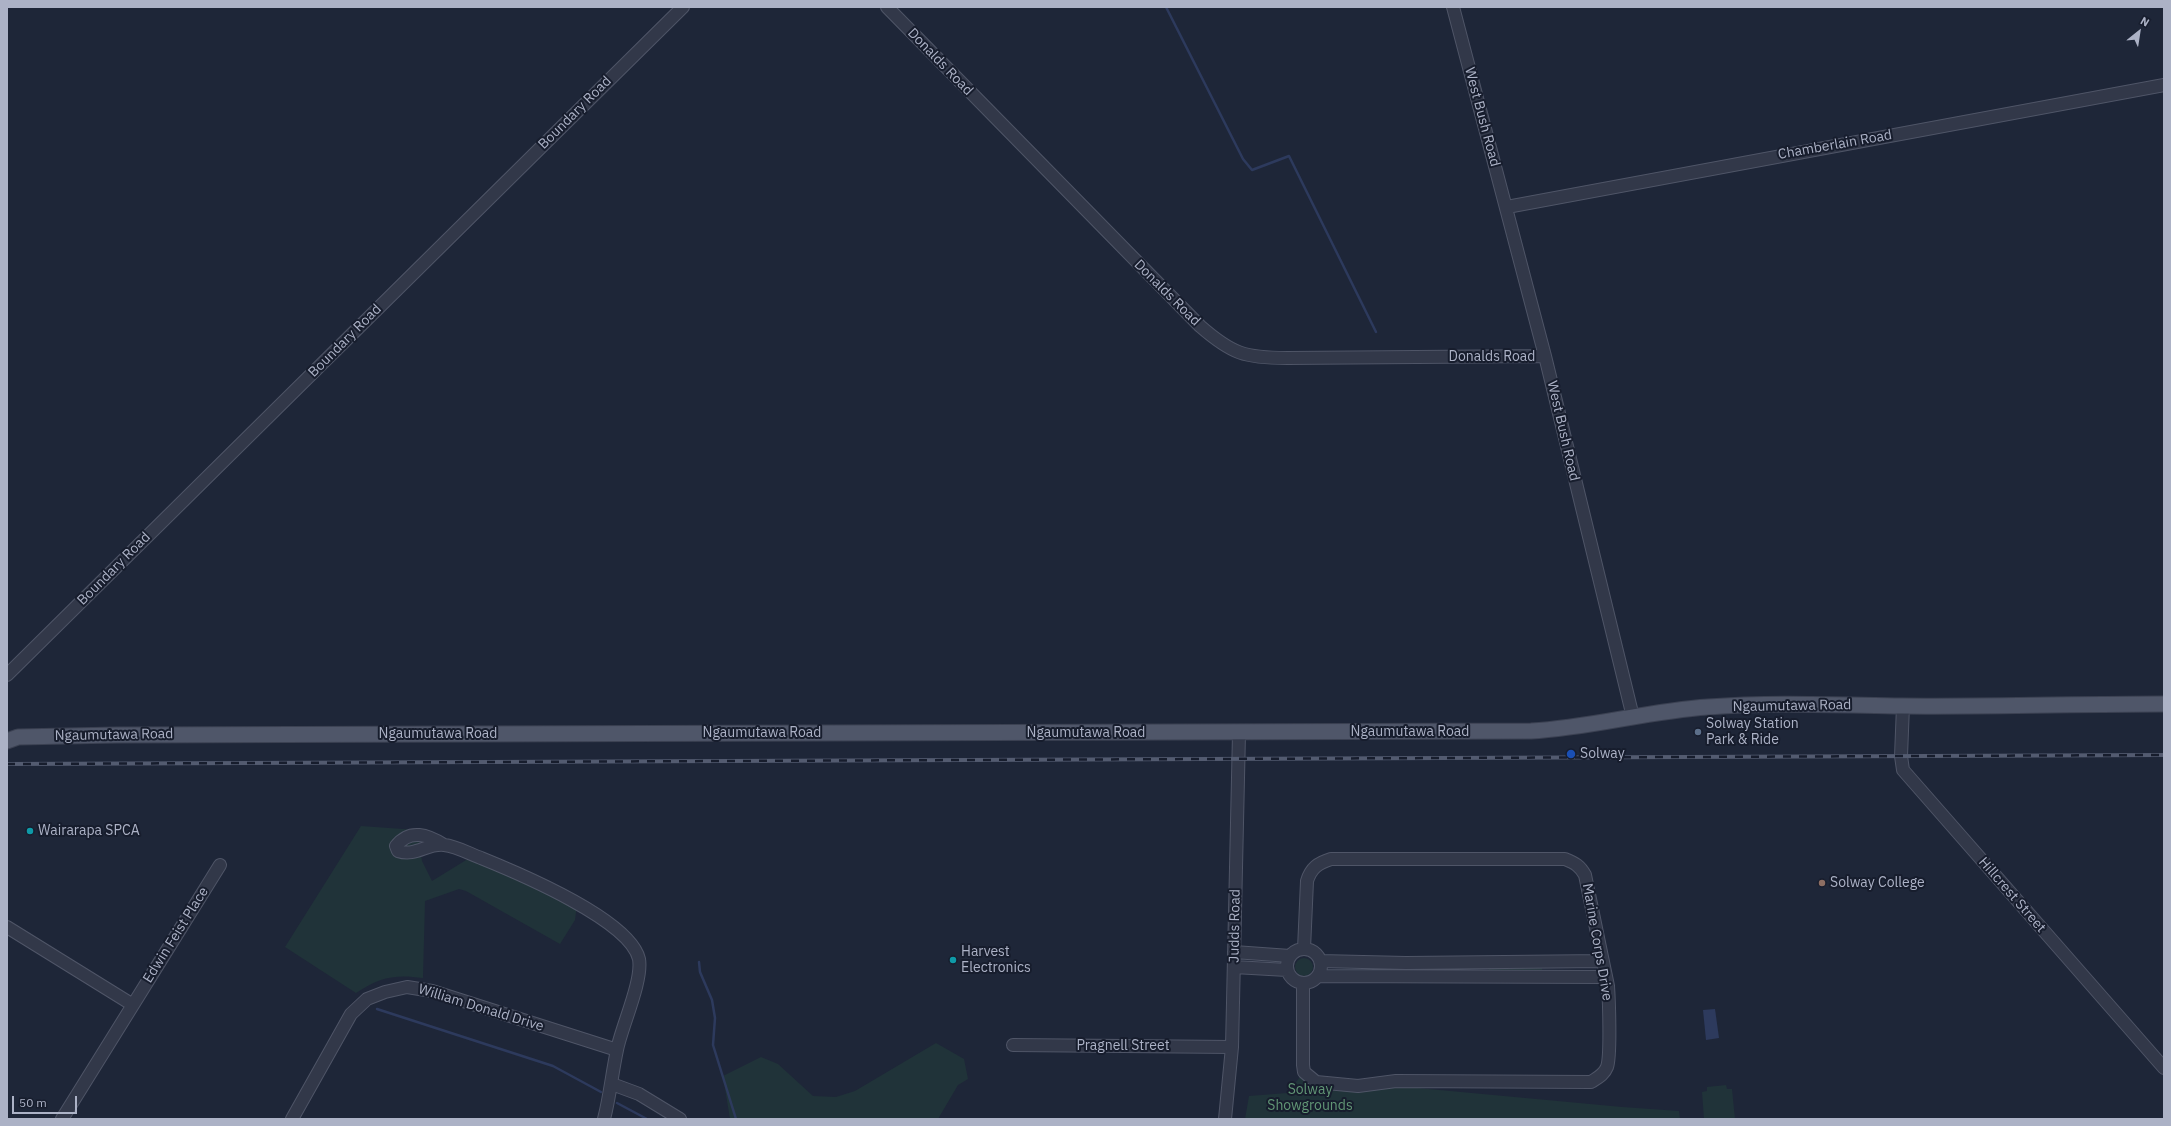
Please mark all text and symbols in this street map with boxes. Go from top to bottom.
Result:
north arrow [2119,12,2159,52]
text: N [2138,14,2152,30]
street label: Donalds Road [904,25,976,99]
street label: West Bush Road [1461,65,1503,169]
street label: Boundary Road [535,73,615,153]
street label: Chamberlain Road [1777,127,1893,163]
street label: Donalds Road [1130,256,1204,330]
street label: Boundary Road [305,301,385,381]
street label: Donalds Road [1449,349,1535,365]
street label: West Bush Road [1543,379,1583,483]
street label: Boundary Road [74,529,154,609]
street label: Ngaumutawa Road [1732,697,1852,715]
place label: Solway Station Park & Ride [1706,716,1799,748]
street label: Ngaumutawa Road [1351,724,1469,740]
street label: Ngaumutawa Road [703,725,821,741]
street label: Ngaumutawa Road [1027,725,1145,741]
street label: Ngaumutawa Road [54,726,174,744]
street label: Ngaumutawa Road [379,726,497,742]
marker: Solway Station Park & Ride [1693,727,1703,737]
place label: Solway [1580,746,1625,762]
marker: Solway [1565,748,1577,760]
place label: Wairarapa SPCA [38,823,140,839]
marker: Wairarapa SPCA [25,826,35,836]
street label: Hillcrest Street [1975,854,2049,936]
place label: Solway College [1830,875,1925,891]
marker: Solway College [1817,878,1827,888]
street label: Marine Corps Drive [1578,882,1616,1002]
street label: Edwin Feist Place [140,884,212,986]
street label: Judds Road [1226,889,1244,963]
place label: Harvest Electronics [961,944,1031,976]
marker: Harvest Electronics [948,955,958,965]
street label: William Donald Drive [416,981,546,1035]
street label: Pragnell Street [1076,1038,1170,1054]
park label: Solway Showgrounds [1267,1082,1353,1114]
scale bar [14,1088,79,1114]
text: 50 m [19,1095,47,1110]

